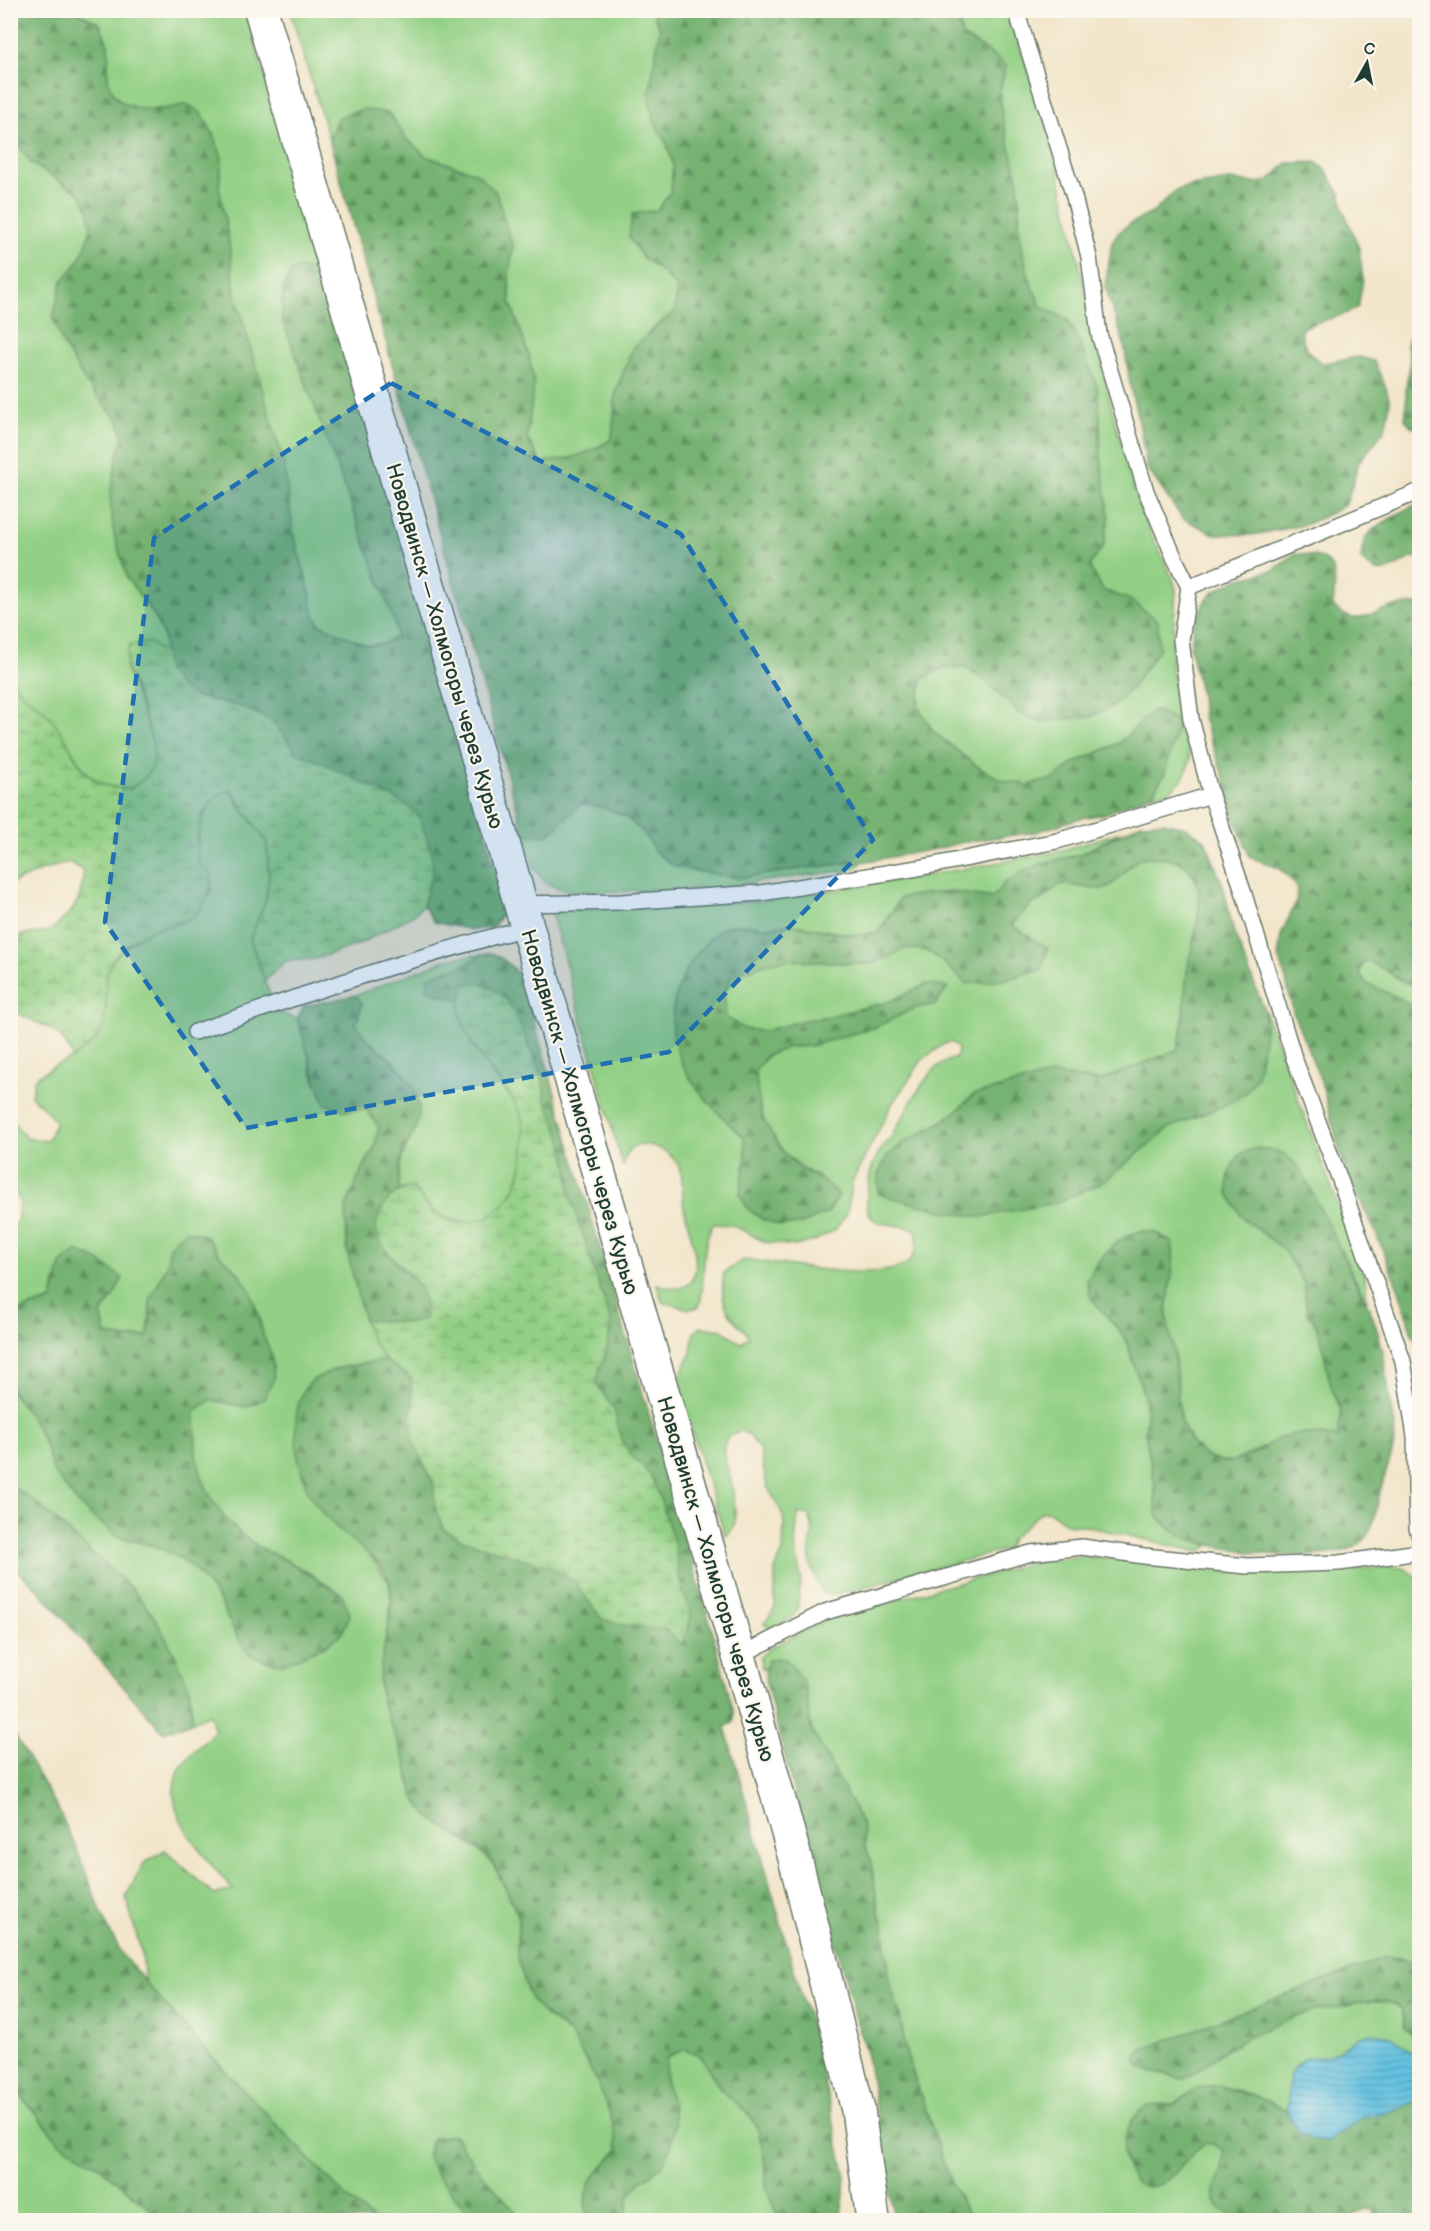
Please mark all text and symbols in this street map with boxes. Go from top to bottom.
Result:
north arrow [1337,33,1397,93]
text: С [1362,39,1376,60]
street label: Новодвинск — Холмогоры через Курью [380,460,509,832]
street label: Новодвинск — Холмогоры через Курью [515,926,644,1298]
street label: Новодвинск — Холмогоры через Курью [651,1393,780,1765]

